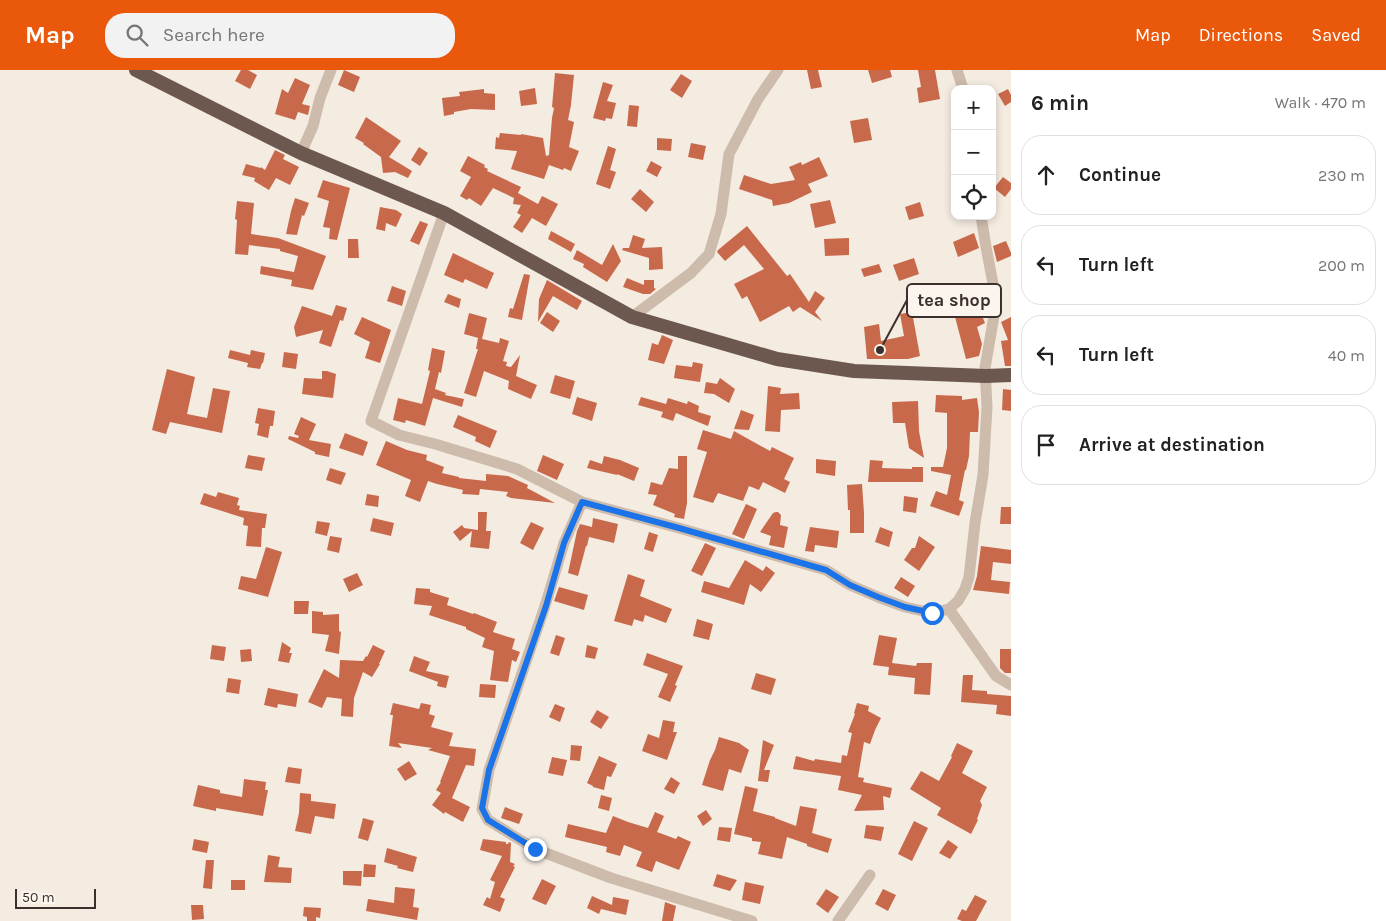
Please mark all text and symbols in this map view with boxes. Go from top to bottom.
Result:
search box [105,13,455,58]
text: Map [25,21,75,49]
icon: search [123,21,151,49]
text: Search here [163,24,265,46]
text: Map [1135,24,1171,46]
text: Directions [1199,24,1283,46]
text: Saved [1311,24,1361,46]
map controls [951,85,996,220]
button: + [951,85,996,130]
text: 6 min [1031,91,1089,115]
text: Walk · 470 m [1275,93,1366,112]
button: − [951,130,996,175]
icon: ahead [1032,161,1060,189]
text: Continue [1079,164,1161,186]
text: 230 m [1318,166,1365,185]
button: locate [951,175,996,220]
icon: left [1032,251,1060,279]
text: Turn left [1079,254,1154,276]
text: 200 m [1318,256,1365,275]
callout: tea shop [907,284,1001,317]
text: tea shop [917,289,991,311]
icon: left [1032,341,1060,369]
text: Turn left [1079,344,1154,366]
text: 40 m [1328,346,1365,365]
icon: arrive [1032,431,1060,459]
text: Arrive at destination [1079,434,1265,456]
route start [921,602,944,625]
route end [524,838,547,861]
scale bar [15,886,96,909]
text: 50 m [22,889,55,906]

